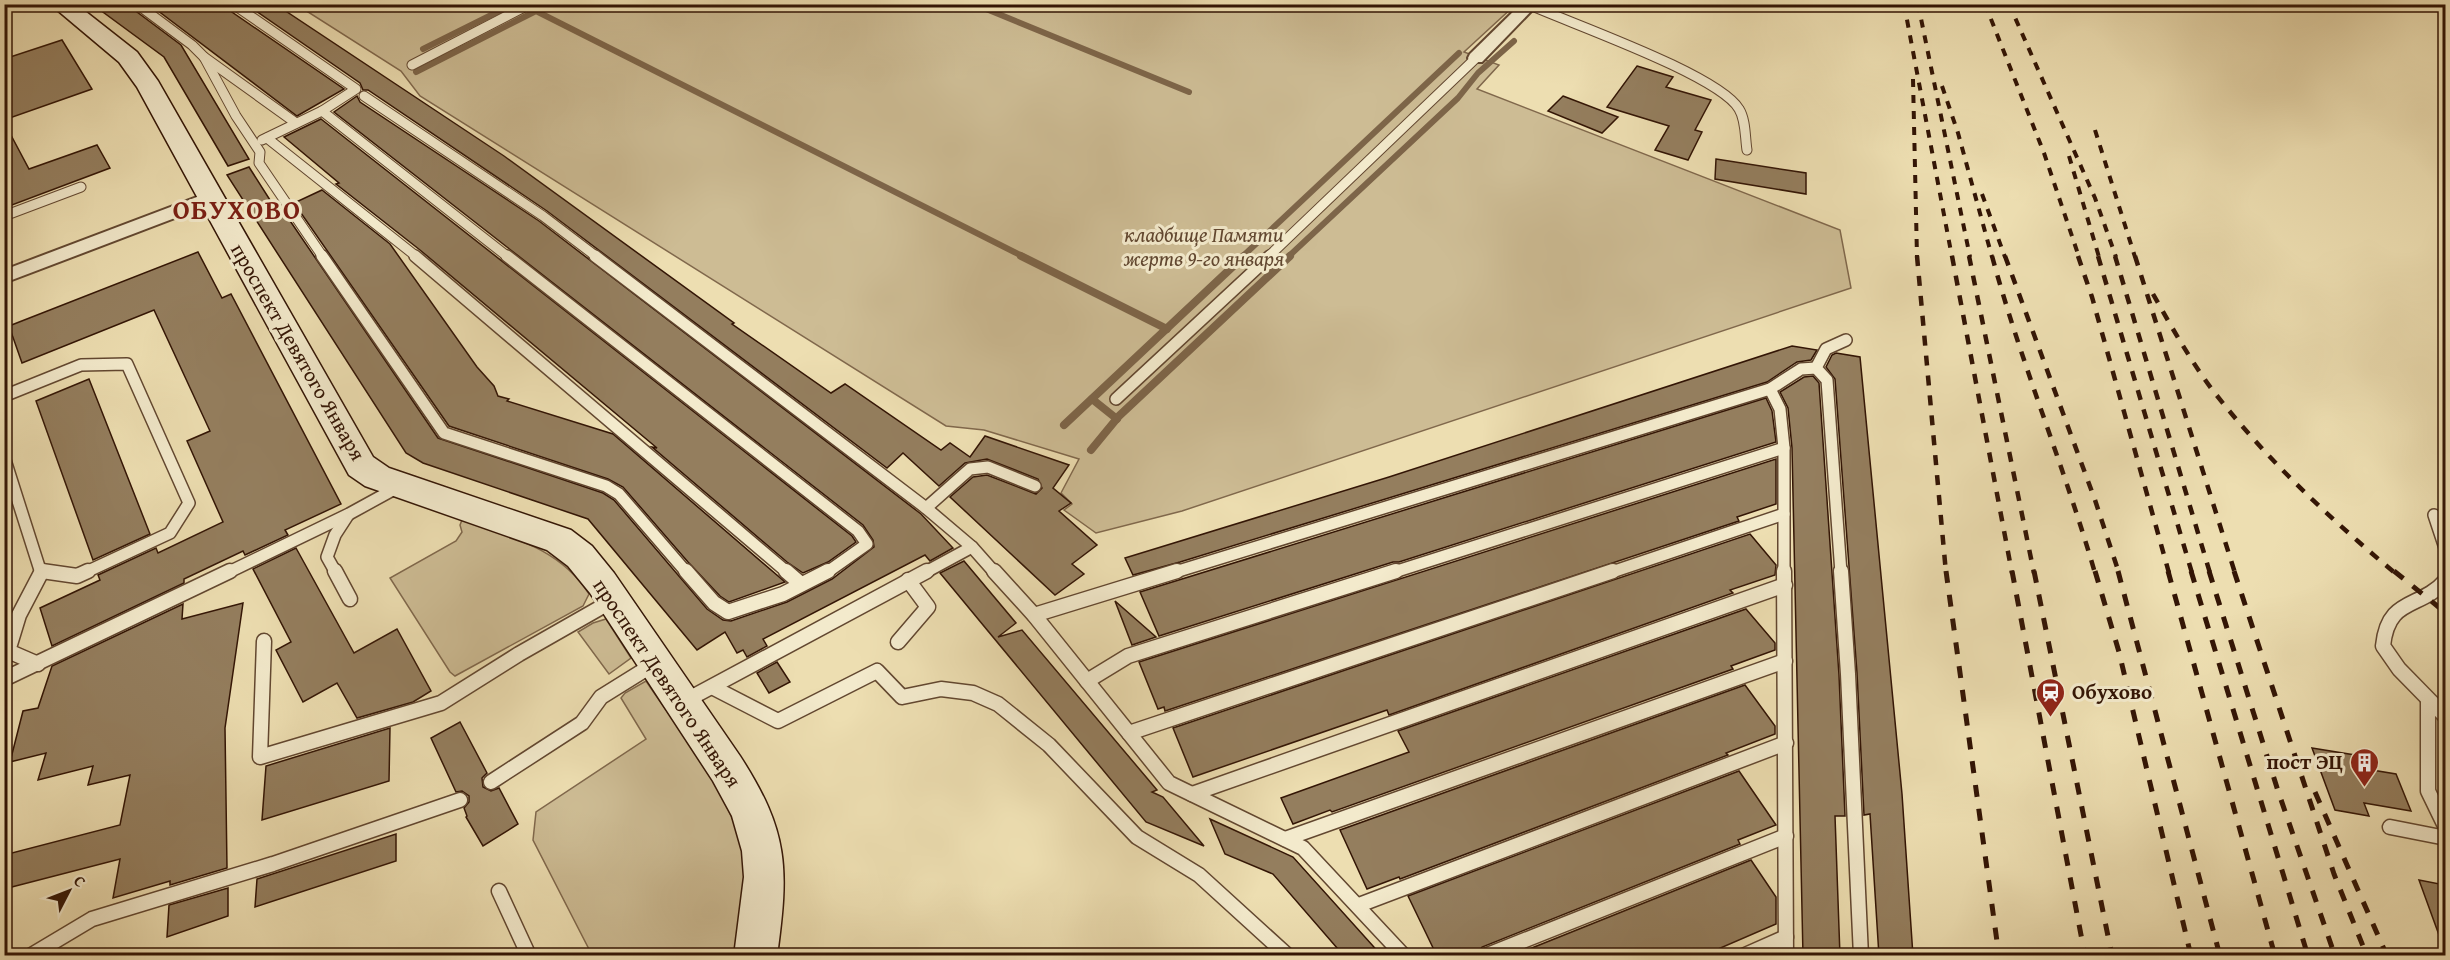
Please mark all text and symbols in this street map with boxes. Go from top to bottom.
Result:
district label: ОБУХОВО [173,189,301,229]
park label: кладбище Памяти жертв 9-го января [1123,219,1284,274]
street label: проспект Девятого Января [223,237,374,467]
street label: проспект Девятого Января [586,572,749,794]
station icon: Обухово [2035,676,2067,718]
place label: Обухово [2072,676,2152,707]
place label: пост ЭЦ [2267,746,2343,777]
building icon: пост ЭЦ [2348,746,2380,788]
north arrow [39,861,99,921]
text: С [68,870,92,892]

